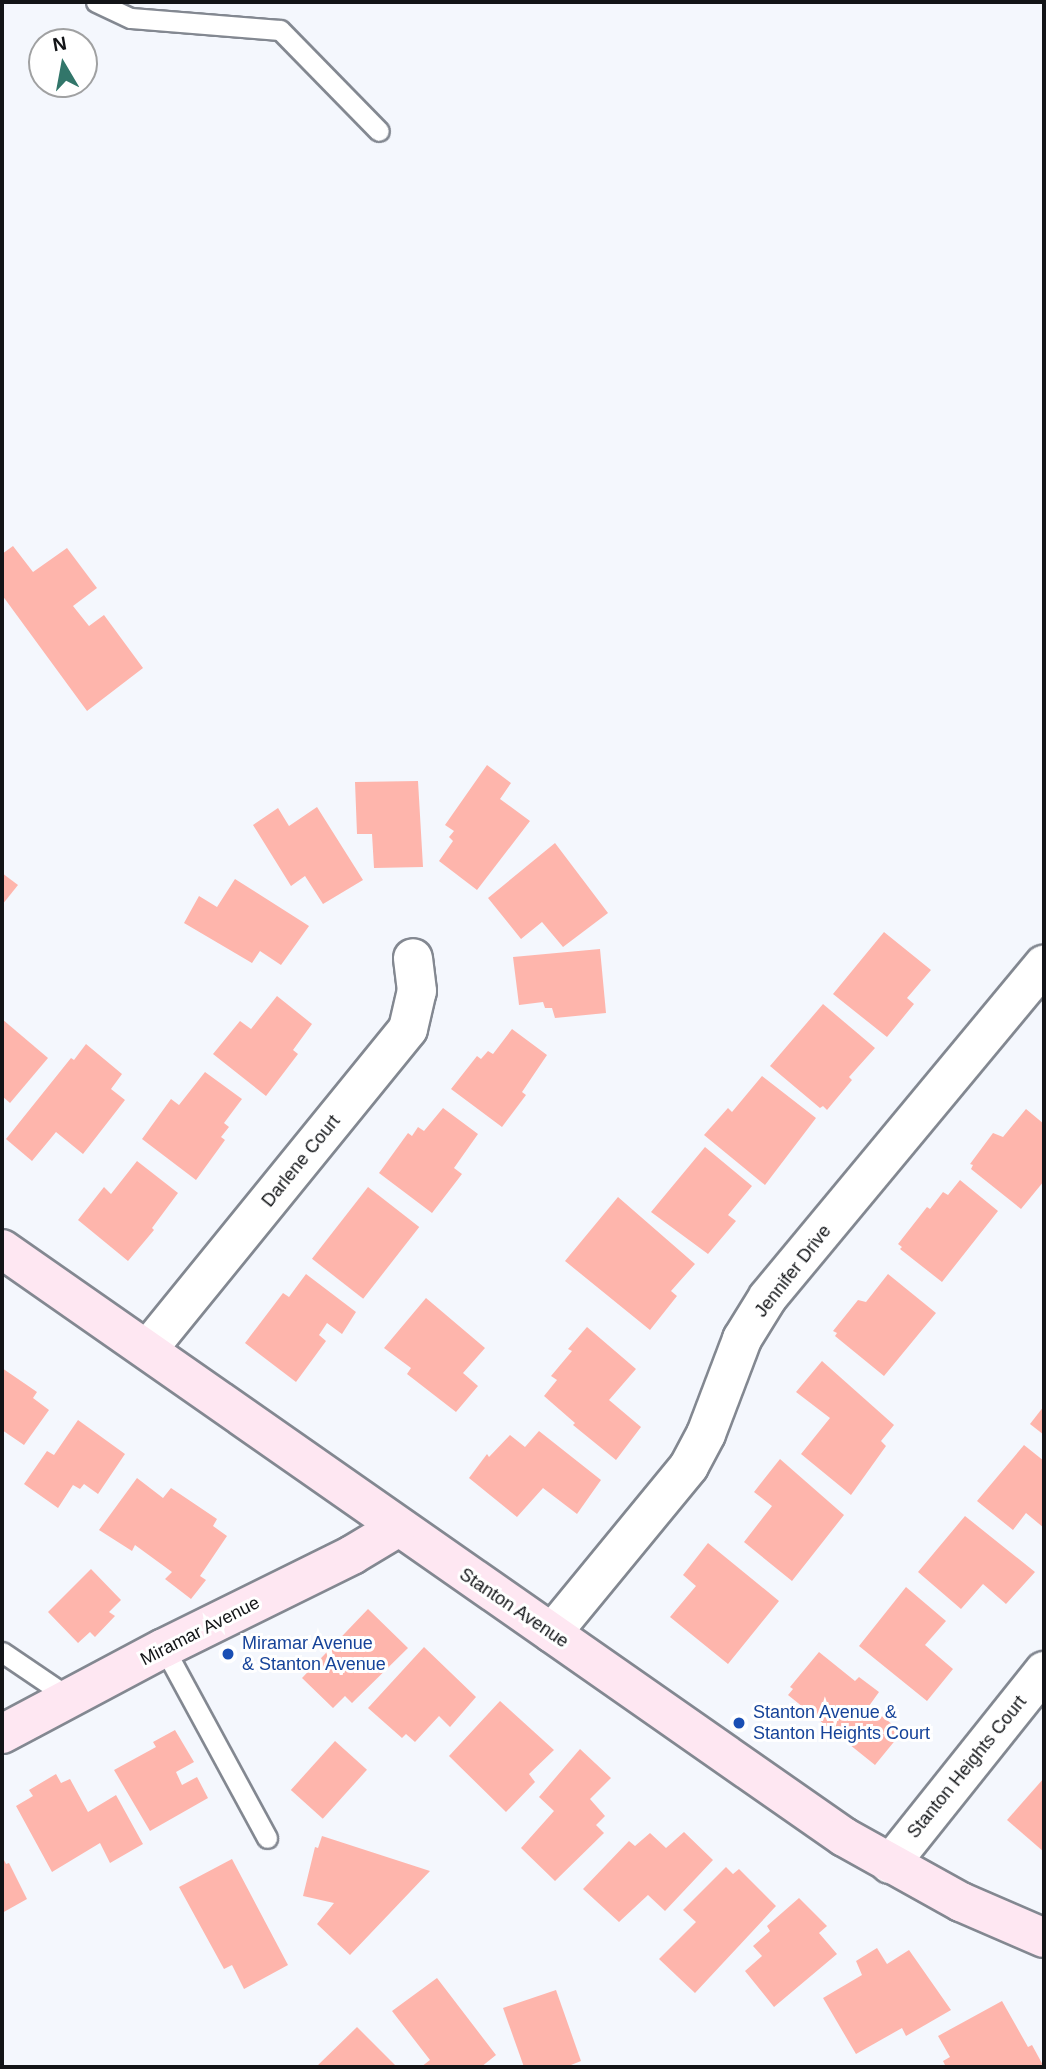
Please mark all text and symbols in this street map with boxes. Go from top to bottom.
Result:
north arrow [28,28,98,98]
text: N [51,32,68,55]
street label: Darlene Court [257,1111,345,1211]
street label: Jennifer Drive [750,1221,836,1321]
street label: Stanton Avenue [455,1563,573,1653]
street label: Miramar Avenue [136,1591,264,1671]
place label: Miramar Avenue & Stanton Avenue [242,1633,387,1676]
marker: Miramar Avenue & Stanton Avenue [220,1646,236,1662]
street label: Stanton Heights Court [903,1691,1031,1843]
place label: Stanton Avenue & Stanton Heights Court [753,1702,930,1744]
marker: Stanton Avenue & Stanton Heights Court [731,1715,747,1731]

